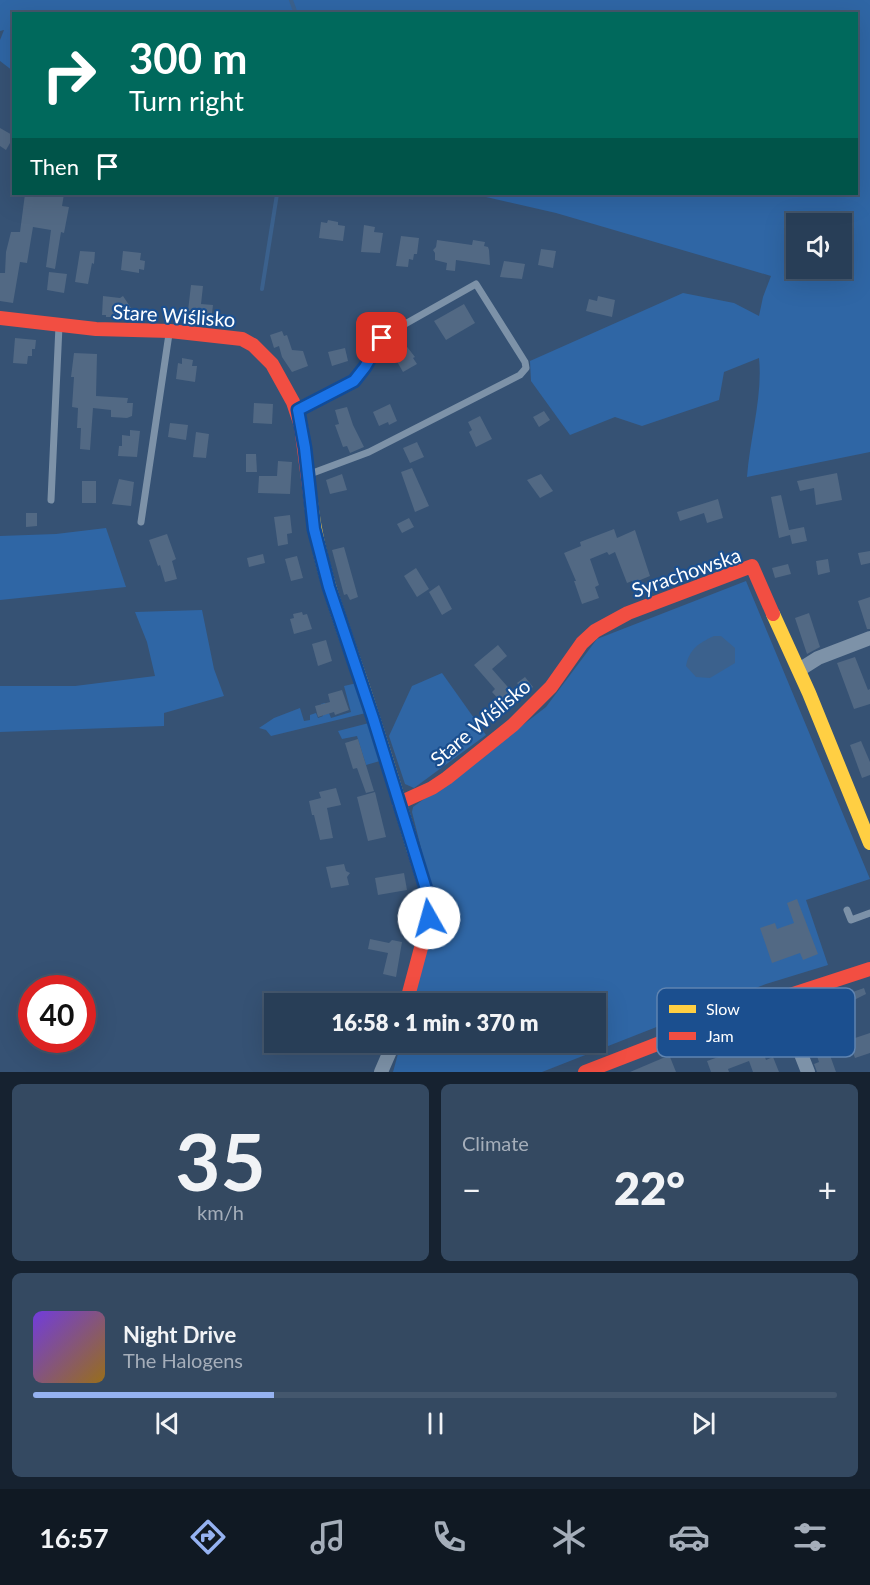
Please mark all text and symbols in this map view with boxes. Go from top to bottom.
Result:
text: 300 m [129,33,247,83]
icon: right [30,36,108,114]
text: Turn right [129,84,244,117]
icon: arrive [91,150,124,183]
text: Then [30,153,79,180]
map controls [786,213,852,279]
button: sound [786,213,852,279]
street label: Stare Wiślisko [112,299,236,331]
pin [356,312,407,363]
icon: arrive [365,321,398,354]
street label: Syrachowska [628,542,744,602]
street label: Stare Wiślisko [425,673,535,771]
position arrow [397,886,461,950]
speed limit sign: 40 [18,975,96,1053]
legend [657,988,855,1057]
text: Slow [706,999,740,1018]
text: 16:58 · 1 min · 370 m [332,1009,538,1036]
text: Jam [706,1026,734,1045]
text: 35 [175,1114,266,1208]
text: Climate [462,1131,529,1155]
text: 22° [614,1161,685,1215]
text: − [462,1169,481,1209]
text: + [818,1169,837,1209]
text: km/h [197,1200,244,1224]
text: Night Drive [123,1321,236,1348]
text: The Halogens [123,1348,243,1372]
icon: previous [151,1407,184,1440]
icon: pause [419,1407,452,1440]
icon: next [687,1407,720,1440]
icon: directions [187,1516,229,1558]
icon: music [307,1516,349,1558]
icon: phone [428,1516,470,1558]
icon: climate [548,1516,590,1558]
icon: car [668,1516,710,1558]
icon: filters [789,1516,831,1558]
text: 16:57 [39,1521,109,1554]

